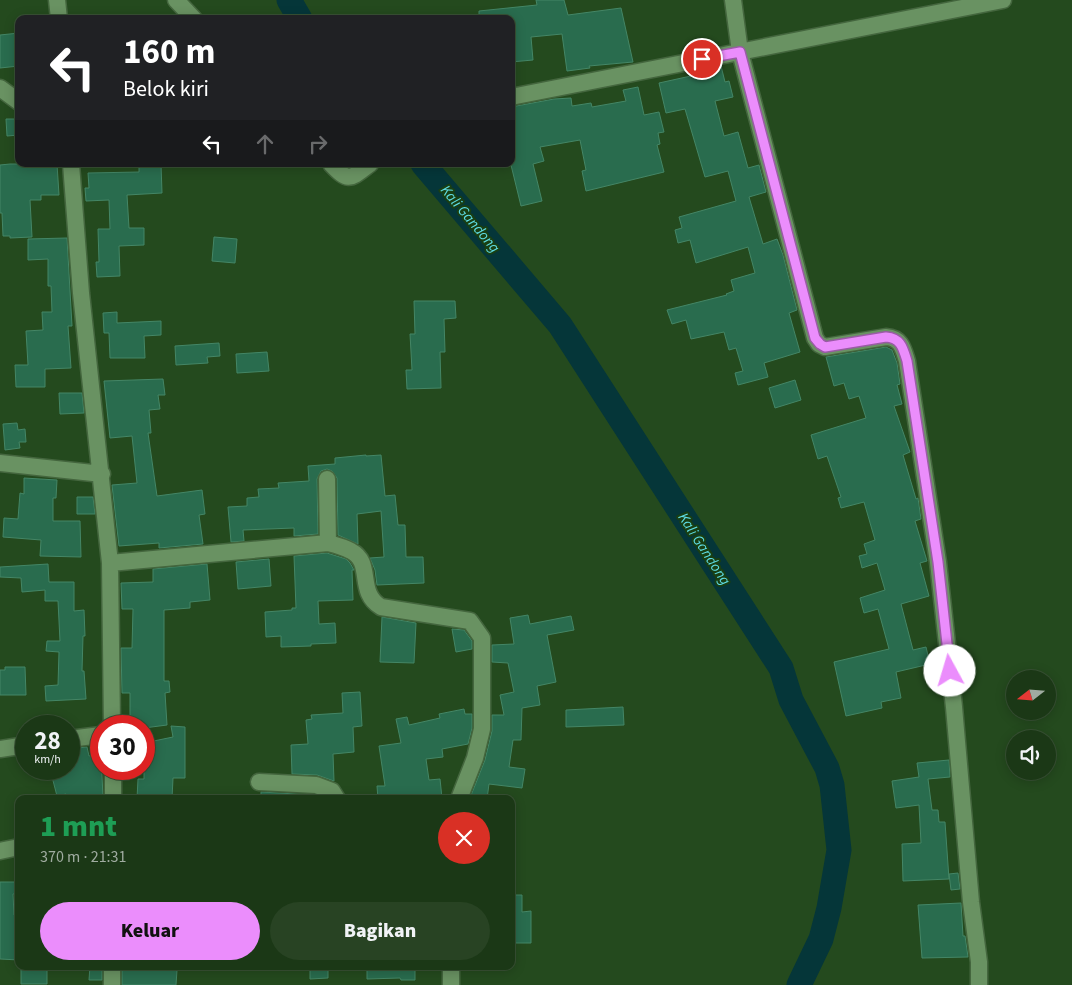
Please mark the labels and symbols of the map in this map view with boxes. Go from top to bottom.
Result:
pin [681,38,723,80]
water label: Kali Gandong [435,181,505,258]
water label: Kali Gandong [673,509,735,589]
position arrow [923,644,975,696]
north arrow [1006,670,1056,720]
speed limit sign: 30 [90,715,155,780]

